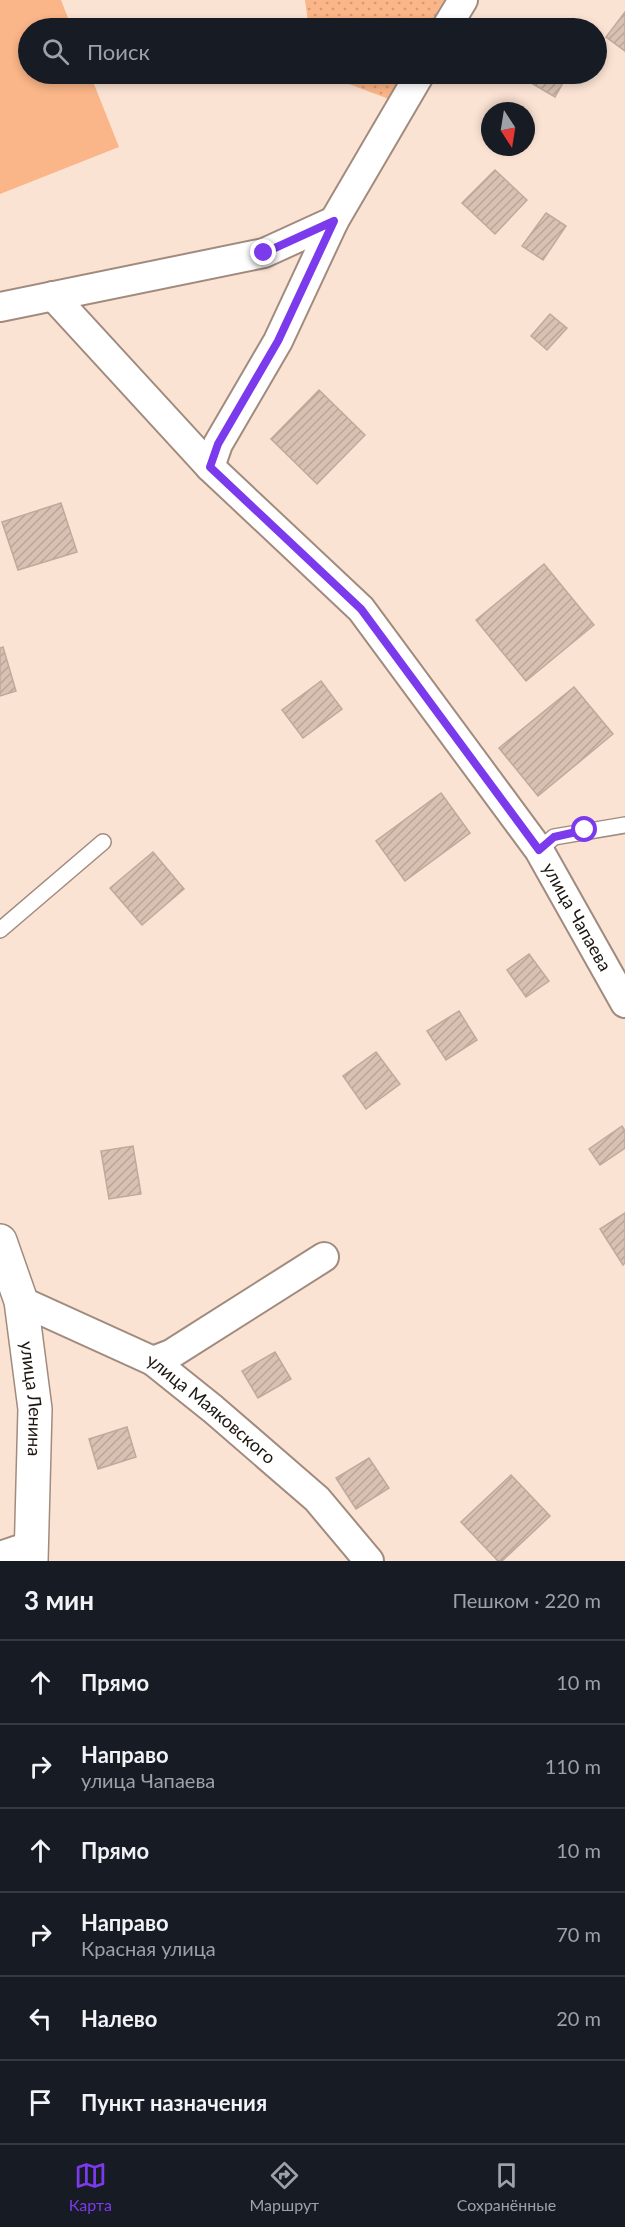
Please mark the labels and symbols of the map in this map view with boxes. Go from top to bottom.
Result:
north arrow [481,102,535,156]
route end [250,239,276,265]
route start [571,816,597,842]
street label: улица Чапаева [538,859,617,975]
street label: улица Ленина [16,1340,47,1457]
street label: улица Маяковского [144,1348,280,1468]

